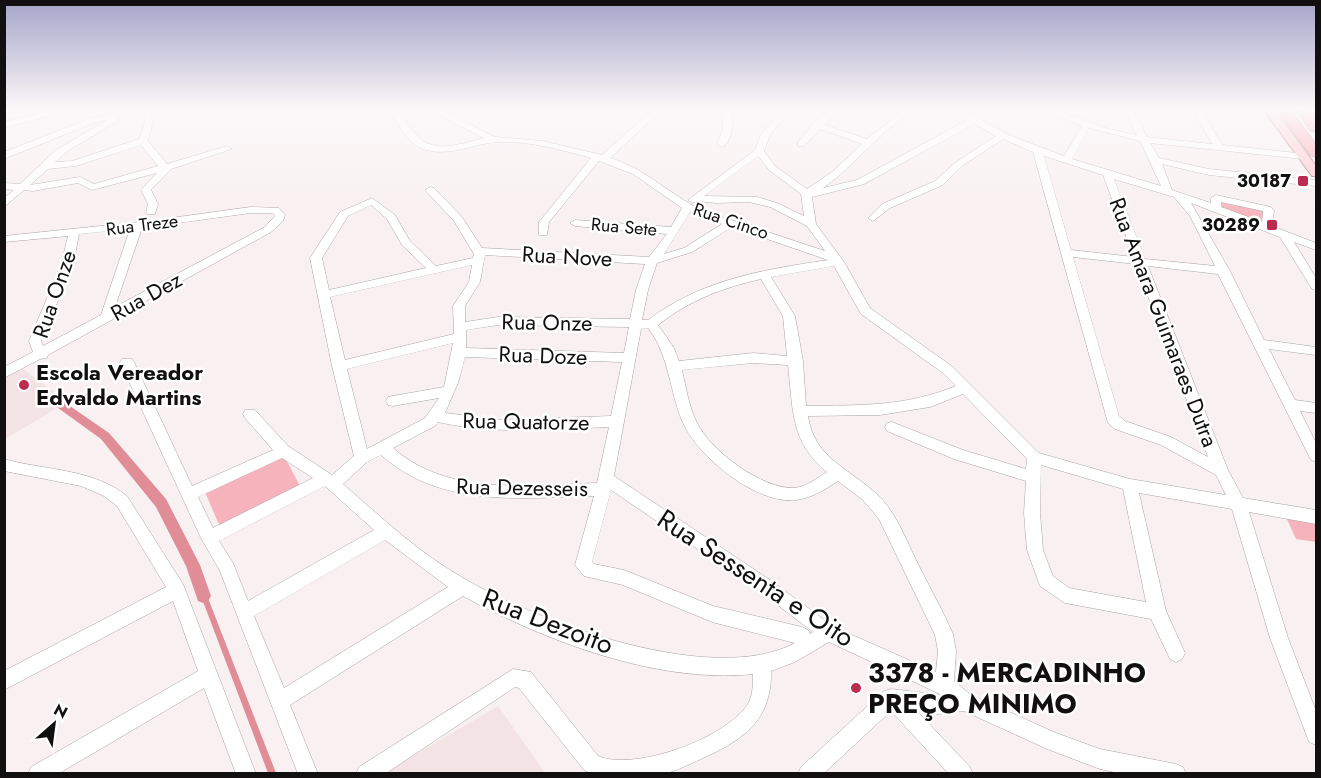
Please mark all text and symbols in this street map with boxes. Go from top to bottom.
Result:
place label: 30187 [1237,168,1291,194]
marker: 30187 [1296,174,1310,188]
street label: Rua Amara Guimaraes Dutra [1102,193,1226,451]
street label: Rua Cinco [690,196,772,246]
street label: Rua Treze [104,208,180,242]
street label: Rua Sete [590,211,658,243]
place label: 30289 [1202,212,1260,238]
marker: 30289 [1265,218,1279,232]
street label: Rua Nove [521,238,613,274]
street label: Rua Onze [24,246,84,342]
street label: Rua Dez [105,263,187,329]
street label: Rua Onze [501,305,593,339]
street label: Rua Doze [498,337,588,373]
place label: Escola Vereador Edvaldo Martins [36,356,203,413]
marker: Escola Vereador Edvaldo Martins [17,378,31,392]
street label: Rua Quatorze [462,404,590,438]
street label: Rua Dezesseis [456,470,588,504]
street label: Rua Sessenta e Oito [650,500,862,656]
street label: Rua Dezoito [477,578,619,664]
place label: 3378 - MERCADINHO PREÇO MINIMO [868,653,1146,723]
marker: 3378 - MERCADINHO PREÇO MINIMO [849,681,863,695]
north arrow [24,694,84,754]
text: N [50,698,72,724]

